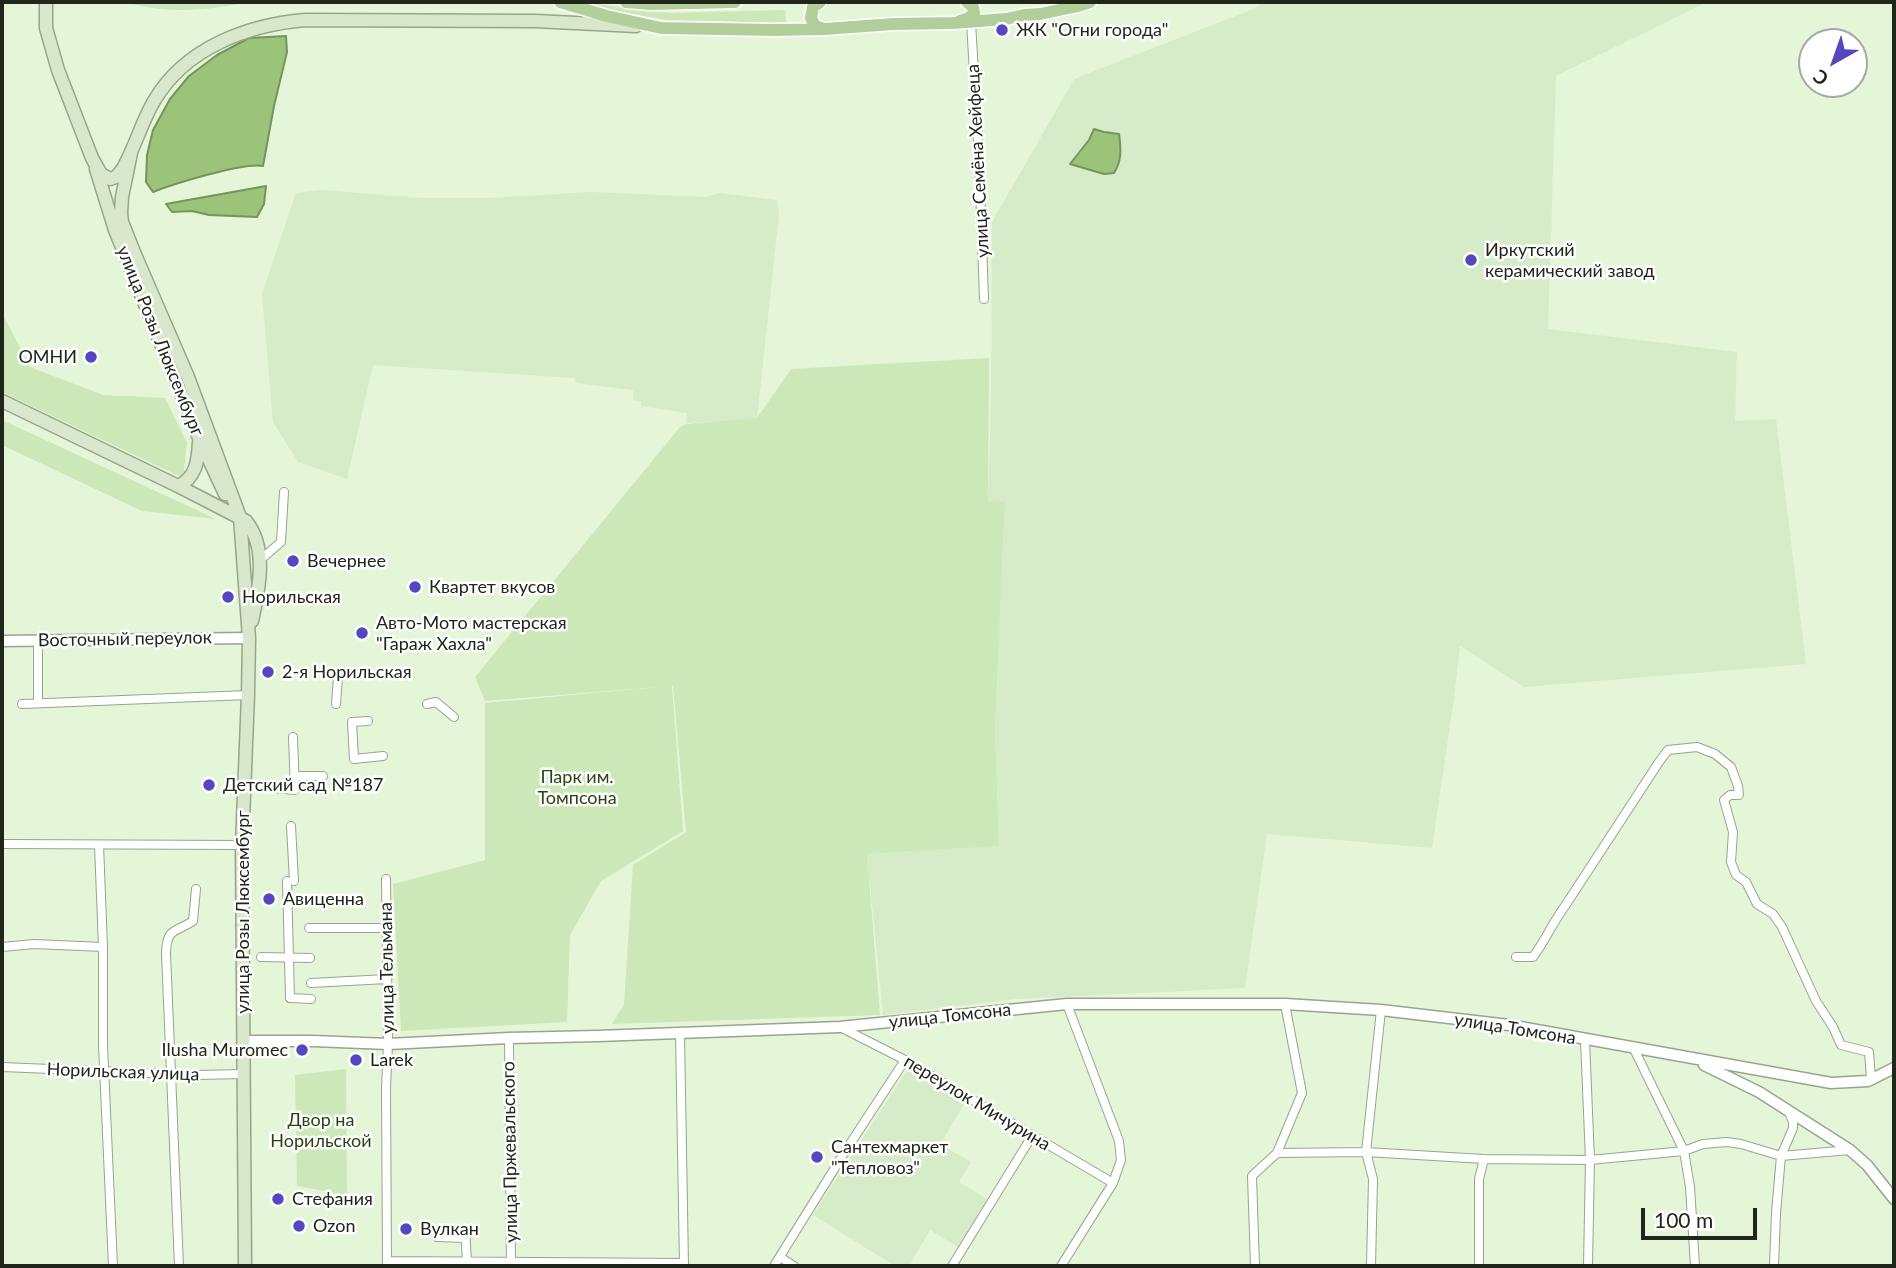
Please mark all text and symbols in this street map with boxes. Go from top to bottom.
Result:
place label: ЖК "Огни города" [1016,19,1168,41]
marker: ЖК "Огни города" [994,22,1010,38]
north arrow [1798,28,1868,98]
street label: улица Семёна Хейфеца [962,64,994,258]
text: С [1808,65,1833,91]
place label: Иркутский керамический завод [1485,239,1655,282]
street label: улица Розы Люксембург [112,243,208,439]
marker: Иркутский керамический завод [1463,252,1479,268]
place label: ОМНИ [18,346,77,368]
marker: ОМНИ [83,349,99,365]
place label: Вечернее [307,550,386,572]
marker: Вечернее [285,553,301,569]
place label: Квартет вкусов [429,576,555,598]
marker: Квартет вкусов [407,579,423,595]
place label: Норильская [242,586,341,608]
marker: Норильская [220,589,236,605]
place label: Авто-Мото мастерская "Гараж Хахла" [376,612,567,654]
marker: Авто-Мото мастерская "Гараж Хахла" [354,625,370,641]
street label: Восточный переулок [38,627,212,651]
place label: 2-я Норильская [282,661,412,683]
marker: 2-я Норильская [260,664,276,680]
park label: Парк им. Томпсона [537,766,617,808]
place label: Детский сад №187 [223,774,383,796]
marker: Детский сад №187 [201,777,217,793]
street label: улица Розы Люксембург [232,810,254,1014]
place label: Авиценна [283,888,364,910]
marker: Авиценна [261,891,277,907]
street label: улица Тельмана [375,902,399,1034]
street label: улица Томсона [888,999,1012,1033]
street label: улица Томсона [1453,1009,1577,1049]
place label: Ilusha Muromec [162,1039,288,1061]
marker: Ilusha Muromec [294,1042,310,1058]
place label: Larek [370,1049,413,1071]
street label: переулок Мичурина [900,1051,1054,1155]
marker: Larek [348,1052,364,1068]
street label: Норильская улица [46,1059,200,1085]
street label: улица Пржевальского [498,1061,522,1243]
park label: Двор на Норильской [270,1109,372,1152]
place label: Сантехмаркет "Тепловоз" [831,1136,948,1178]
marker: Сантехмаркет "Тепловоз" [809,1149,825,1165]
place label: Стефания [292,1188,373,1210]
marker: Стефания [270,1191,286,1207]
scale bar [1644,1194,1759,1238]
text: 100 m [1654,1207,1713,1232]
place label: Ozon [313,1215,355,1237]
marker: Ozon [291,1218,307,1234]
place label: Вулкан [420,1218,479,1240]
marker: Вулкан [398,1221,414,1237]

